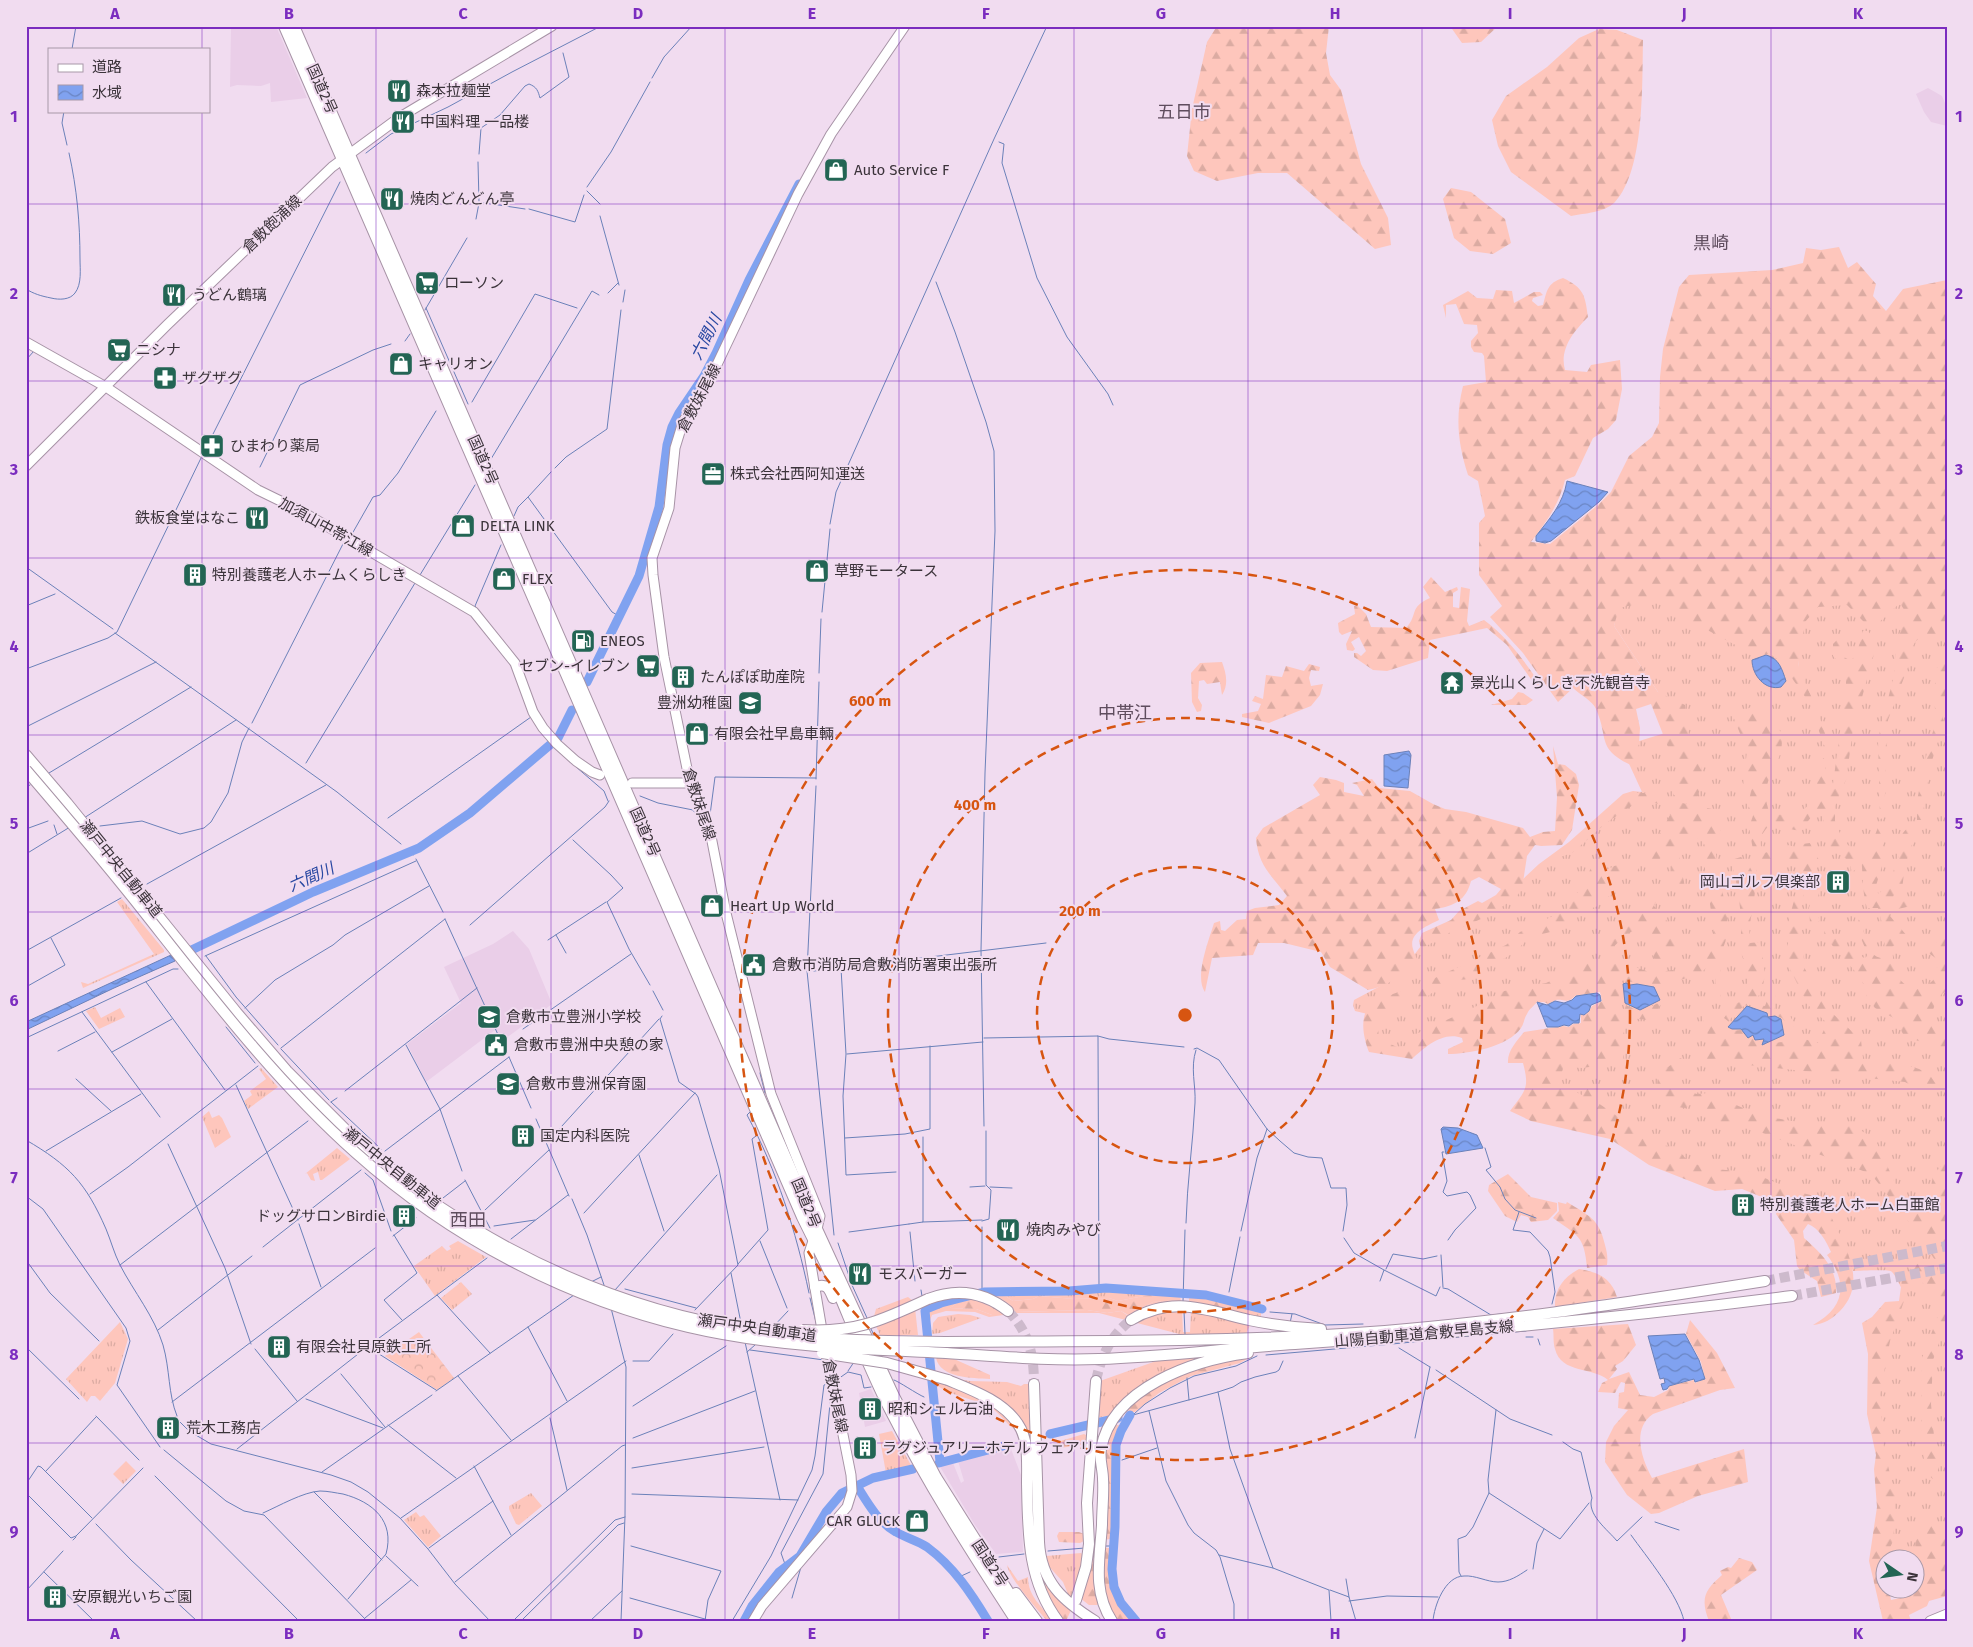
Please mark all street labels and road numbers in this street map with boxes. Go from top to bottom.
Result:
street label: 国道2号 [303,61,341,117]
street label: 倉敷飽浦線 [239,191,305,257]
street label: 倉敷妹尾線 [673,361,725,435]
street label: 国道2号 [464,432,502,488]
street label: 加須山中帯江線 [276,494,376,560]
street label: 倉敷妹尾線 [679,766,719,842]
street label: 国道2号 [626,804,664,860]
street label: 瀬戸中央自動車道 [76,817,166,921]
street label: 瀬戸中央自動車道 [340,1123,444,1213]
street label: 国道2号 [787,1175,825,1231]
street label: 瀬戸中央自動車道 [696,1311,818,1345]
street label: 山陽自動車道倉敷早島支線 [1334,1317,1514,1351]
street label: 倉敷妹尾線 [819,1357,851,1435]
street label: 国道2号 [968,1536,1012,1590]

